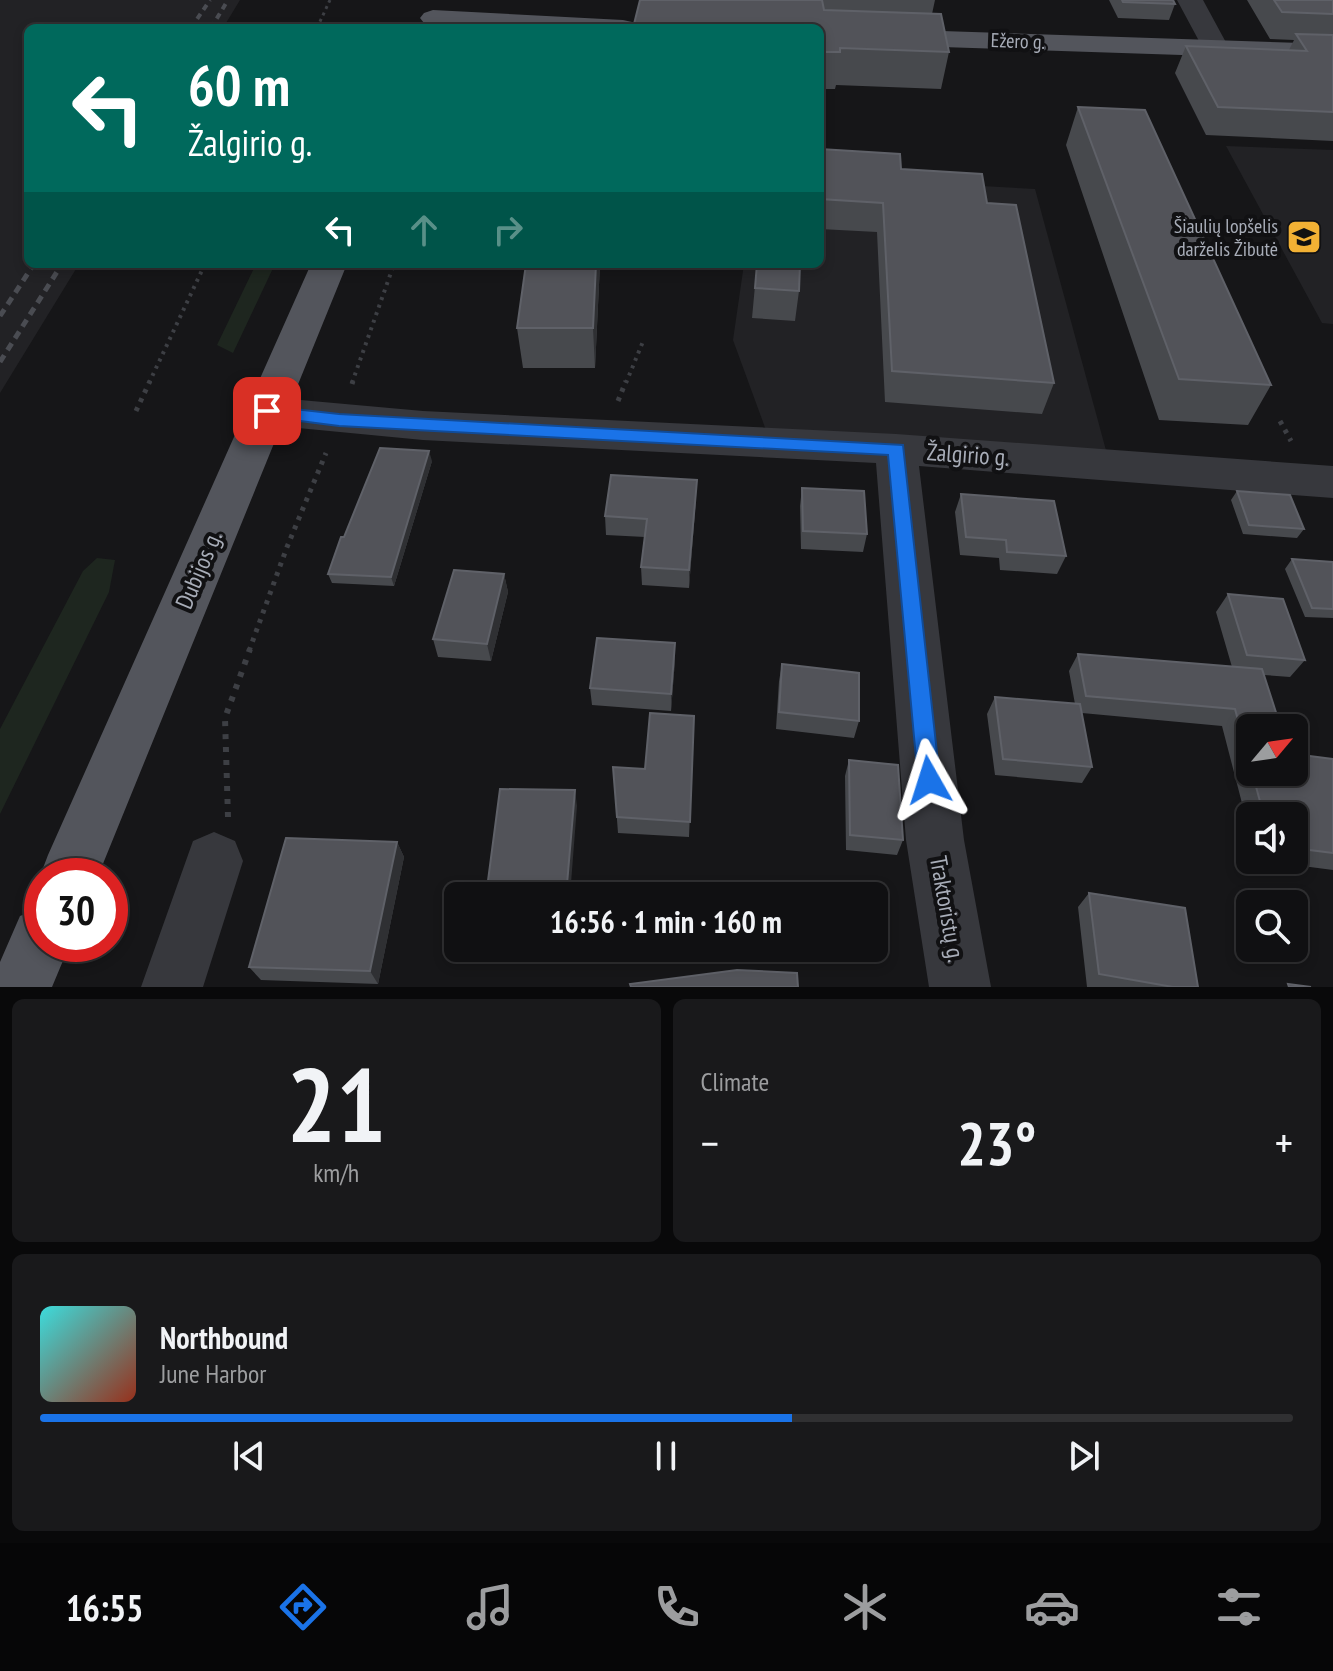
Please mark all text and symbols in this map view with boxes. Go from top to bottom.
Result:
street label: Ežero g. [990,27,1046,55]
text: 60 m [188,49,290,121]
icon: left [56,56,160,160]
text: Žalgirio g. [188,119,312,166]
icon: left [318,208,362,252]
icon: ahead [402,208,446,252]
icon: right [486,208,530,252]
place label: Šiaulių lopšelis darželis Žibutė [1174,213,1278,262]
school or university icon: Šiaulių lopšelis darželis Žibutė [1285,218,1323,256]
pin [233,377,301,445]
icon: arrive [245,389,289,433]
street label: Žalgirio g. [926,436,1010,473]
street label: Dubijos g. [168,526,229,614]
north arrow [1236,714,1308,786]
map controls [1236,714,1308,962]
position arrow [887,738,971,822]
button: sound [1236,802,1308,874]
street label: Traktoristų g. [923,853,972,965]
speed limit sign: 30 [24,858,128,962]
button: search [1236,890,1308,962]
text: 16:56 · 1 min · 160 m [550,902,782,941]
text: 21 [287,1036,386,1171]
text: Climate [701,1065,769,1098]
text: 23° [957,1104,1036,1182]
text: − [701,1114,719,1171]
text: + [1275,1114,1293,1171]
text: km/h [313,1156,359,1189]
text: Northbound [160,1318,288,1357]
text: June Harbor [160,1357,266,1390]
icon: previous [227,1434,271,1478]
icon: pause [644,1434,688,1478]
icon: next [1062,1434,1106,1478]
icon: directions [275,1579,331,1635]
icon: music [462,1579,518,1635]
icon: phone [649,1579,705,1635]
icon: climate [837,1579,893,1635]
icon: car [1024,1579,1080,1635]
icon: filters [1211,1579,1267,1635]
text: 16:55 [66,1584,144,1631]

